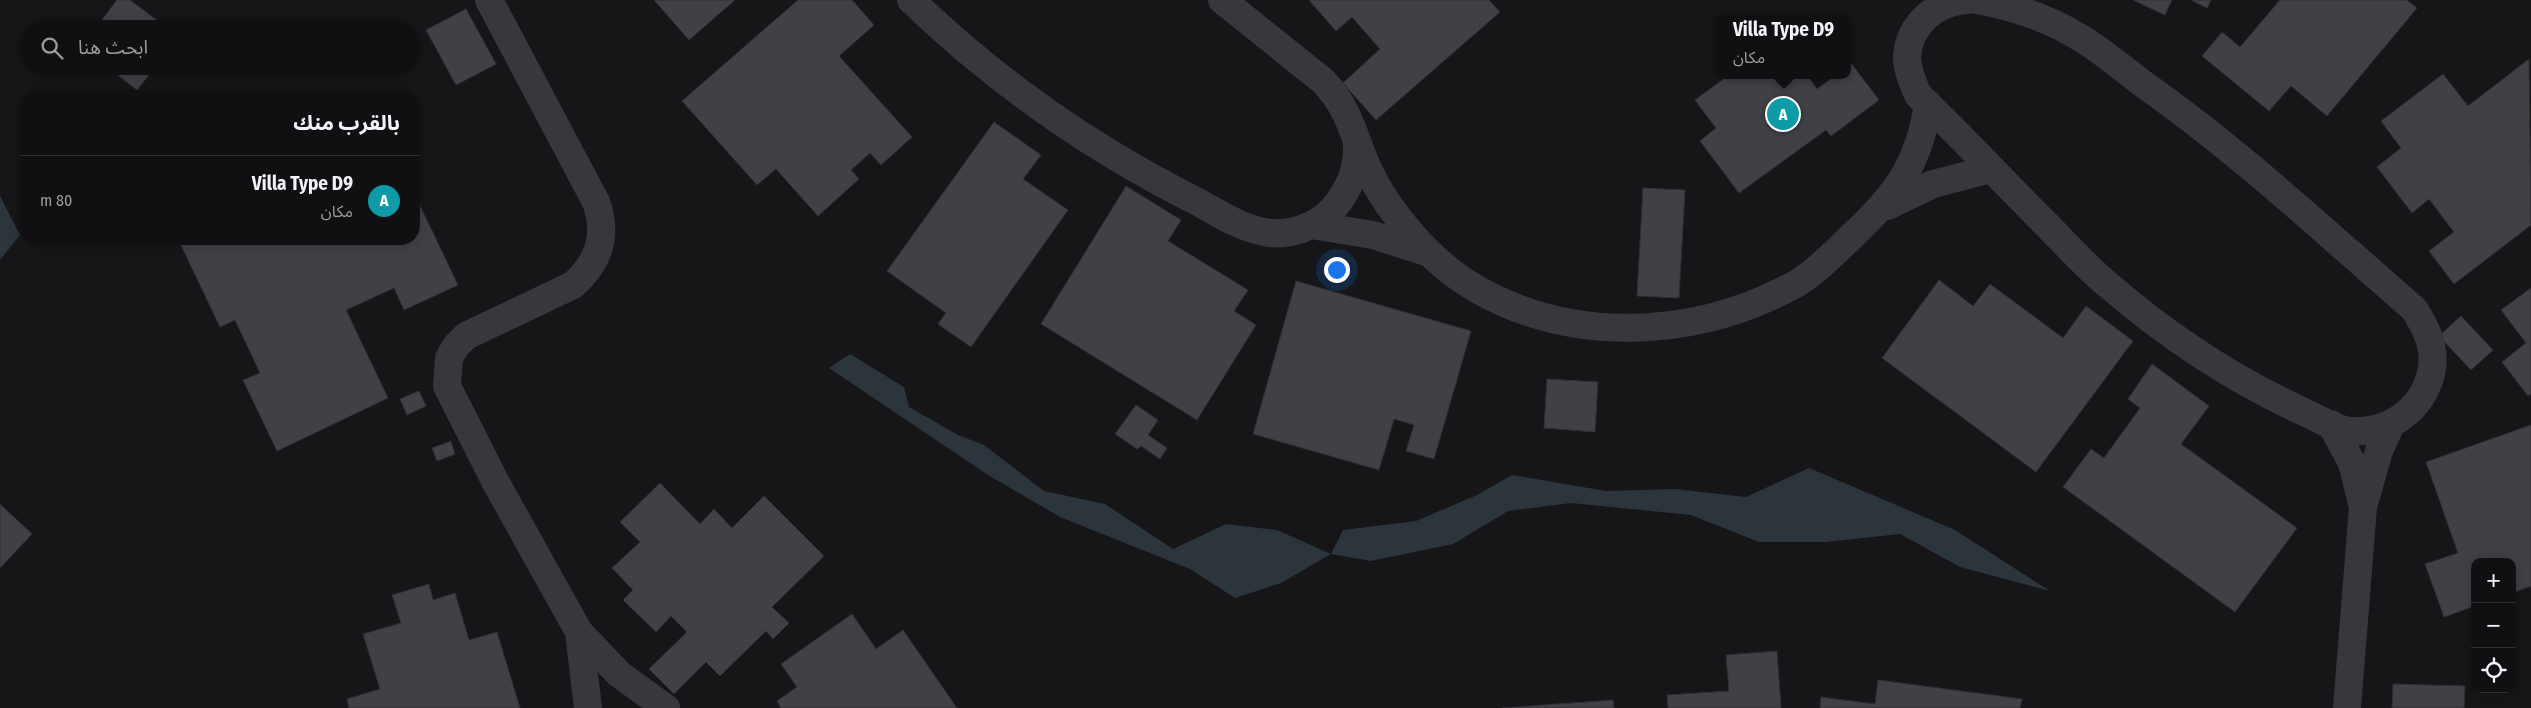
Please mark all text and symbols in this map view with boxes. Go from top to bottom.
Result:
popup [1716,14,1851,79]
text: Villa Type D9 [1733,18,1834,41]
search box [20,20,420,75]
icon: search [38,34,66,62]
text: ابحث هنا [78,36,148,59]
text: مكان [1733,48,1765,67]
pin: A [1767,95,1799,133]
text: بالقرب منك [293,110,400,136]
text: Villa Type D9 [252,172,353,195]
text: 80 m [40,191,72,210]
text: A [380,191,388,210]
text: مكان [321,202,353,221]
your location [1324,257,1350,283]
map controls [2471,558,2516,693]
button: + [2471,558,2516,603]
button: − [2471,603,2516,648]
button: locate [2471,648,2516,693]

